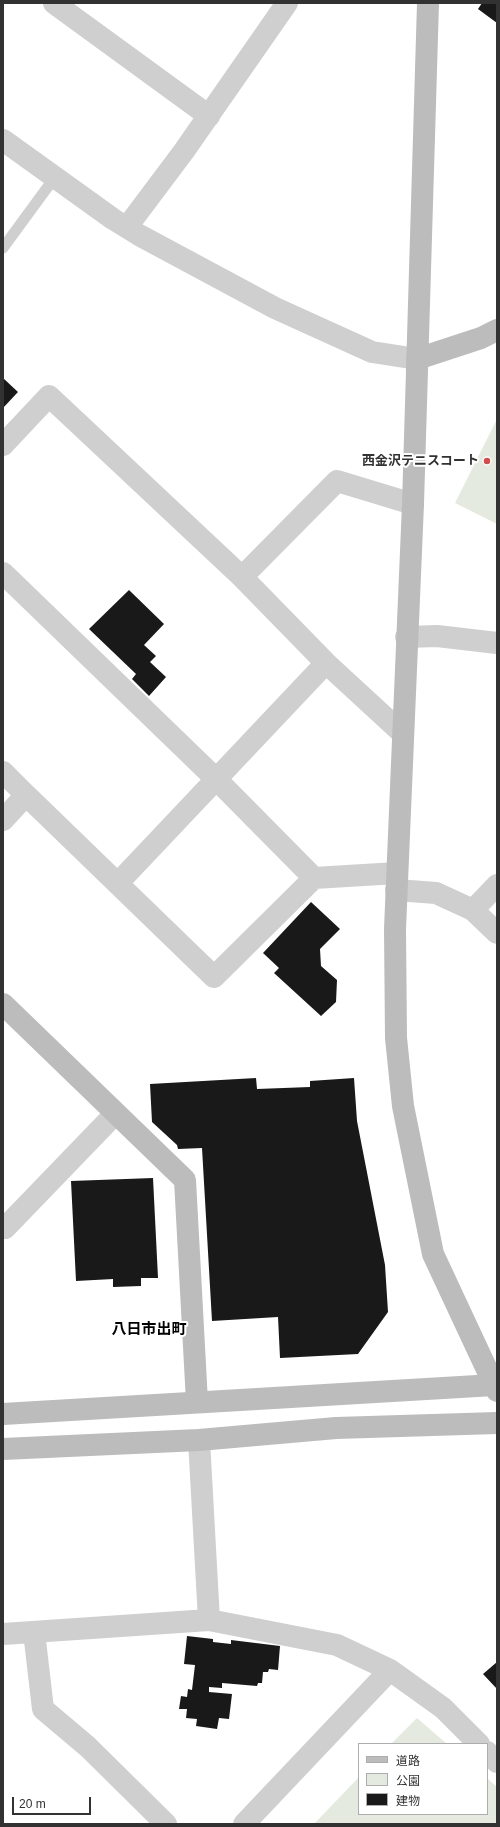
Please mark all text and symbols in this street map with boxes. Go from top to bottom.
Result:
place label: 西金沢テニスコート [362,453,479,469]
marker: 西金沢テニスコート [482,456,492,466]
district label: 八日市出町 [112,1321,186,1339]
legend [358,1743,488,1815]
text: 道路 [396,1754,420,1768]
text: 公園 [396,1774,420,1788]
scale bar [14,1789,93,1815]
text: 建物 [396,1794,420,1808]
text: 20 m [19,1797,46,1811]

